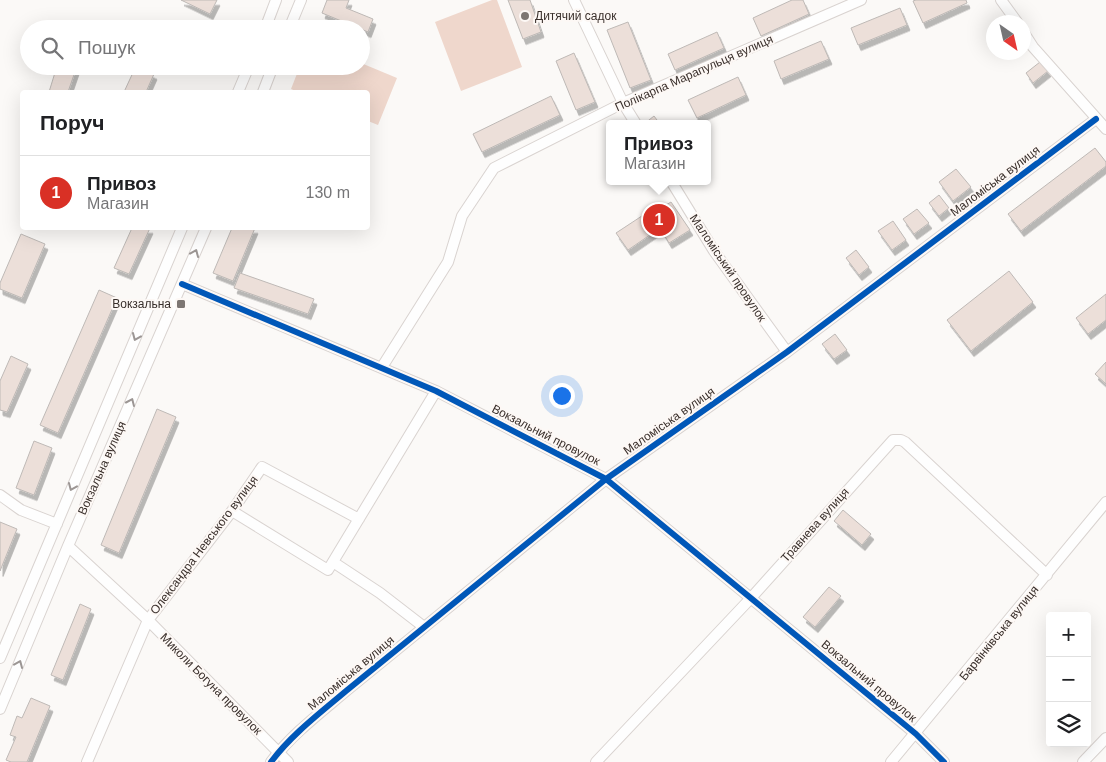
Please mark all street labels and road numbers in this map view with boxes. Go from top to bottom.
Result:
street label: Полікарпа Марапульця вулиця [613,32,775,114]
street label: Маломіська вулиця [948,143,1042,219]
street label: Маломіський провулок [687,212,770,325]
street label: Маломіська вулиця [621,384,717,458]
street label: Вокзальний провулок [490,402,603,469]
street label: Вокзальна вулиця [75,419,129,517]
street label: Олександра Невського вулиця [147,473,261,617]
street label: Травнева вулиця [778,485,852,565]
street label: Барвінківська вулиця [957,583,1041,683]
street label: Миколи Богуна провулок [157,630,265,738]
street label: Маломіська вулиця [305,633,397,713]
street label: Вокзальний провулок [819,637,920,725]

